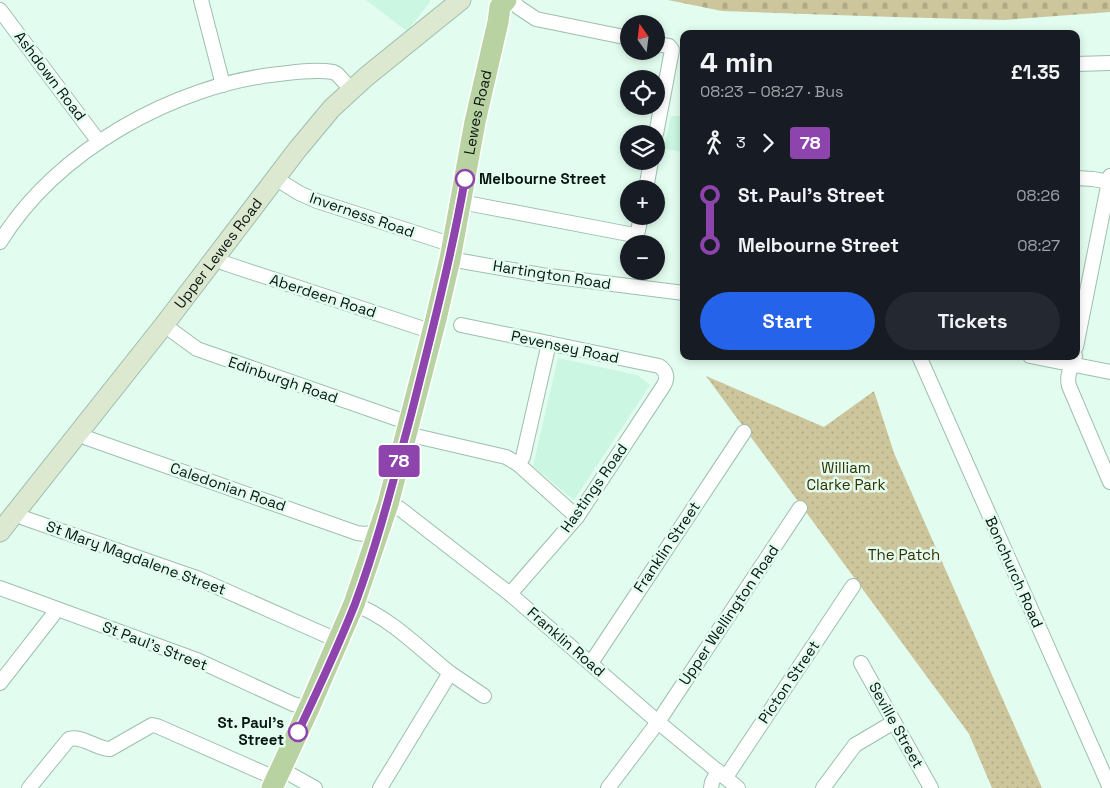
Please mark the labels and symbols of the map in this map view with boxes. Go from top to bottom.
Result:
north arrow [620,15,665,60]
street label: Ashdown Road [11,27,90,124]
street label: Lewes Road [459,68,496,156]
marker: Melbourne Street [455,169,475,189]
place label: Melbourne Street [479,169,606,188]
street label: Inverness Road [307,188,417,241]
street label: Upper Lewes Road [170,194,266,312]
street label: Hartington Road [492,256,612,293]
street label: Aberdeen Road [268,269,379,322]
street label: Pevensey Road [509,326,621,367]
street label: Edinburgh Road [226,352,340,407]
street label: Hastings Road [556,440,631,536]
line badge: 78 [376,445,422,477]
street label: Caledonian Road [168,458,289,515]
park label: William Clarke Park [806,458,886,494]
street label: Franklin Street [629,498,704,596]
street label: Bonchurch Road [981,513,1048,630]
street label: St Mary Magdalene Street [44,516,229,599]
street label: Upper Wellington Road [675,541,783,688]
park label: The Patch [868,545,940,564]
street label: Franklin Road [524,603,609,680]
street label: St Paul's Street [100,617,211,674]
street label: Picton Street [754,636,823,727]
street label: Seville Street [865,678,928,771]
place label: St. Paul's Street [218,713,284,749]
marker: St. Paul's Street [288,722,308,742]

